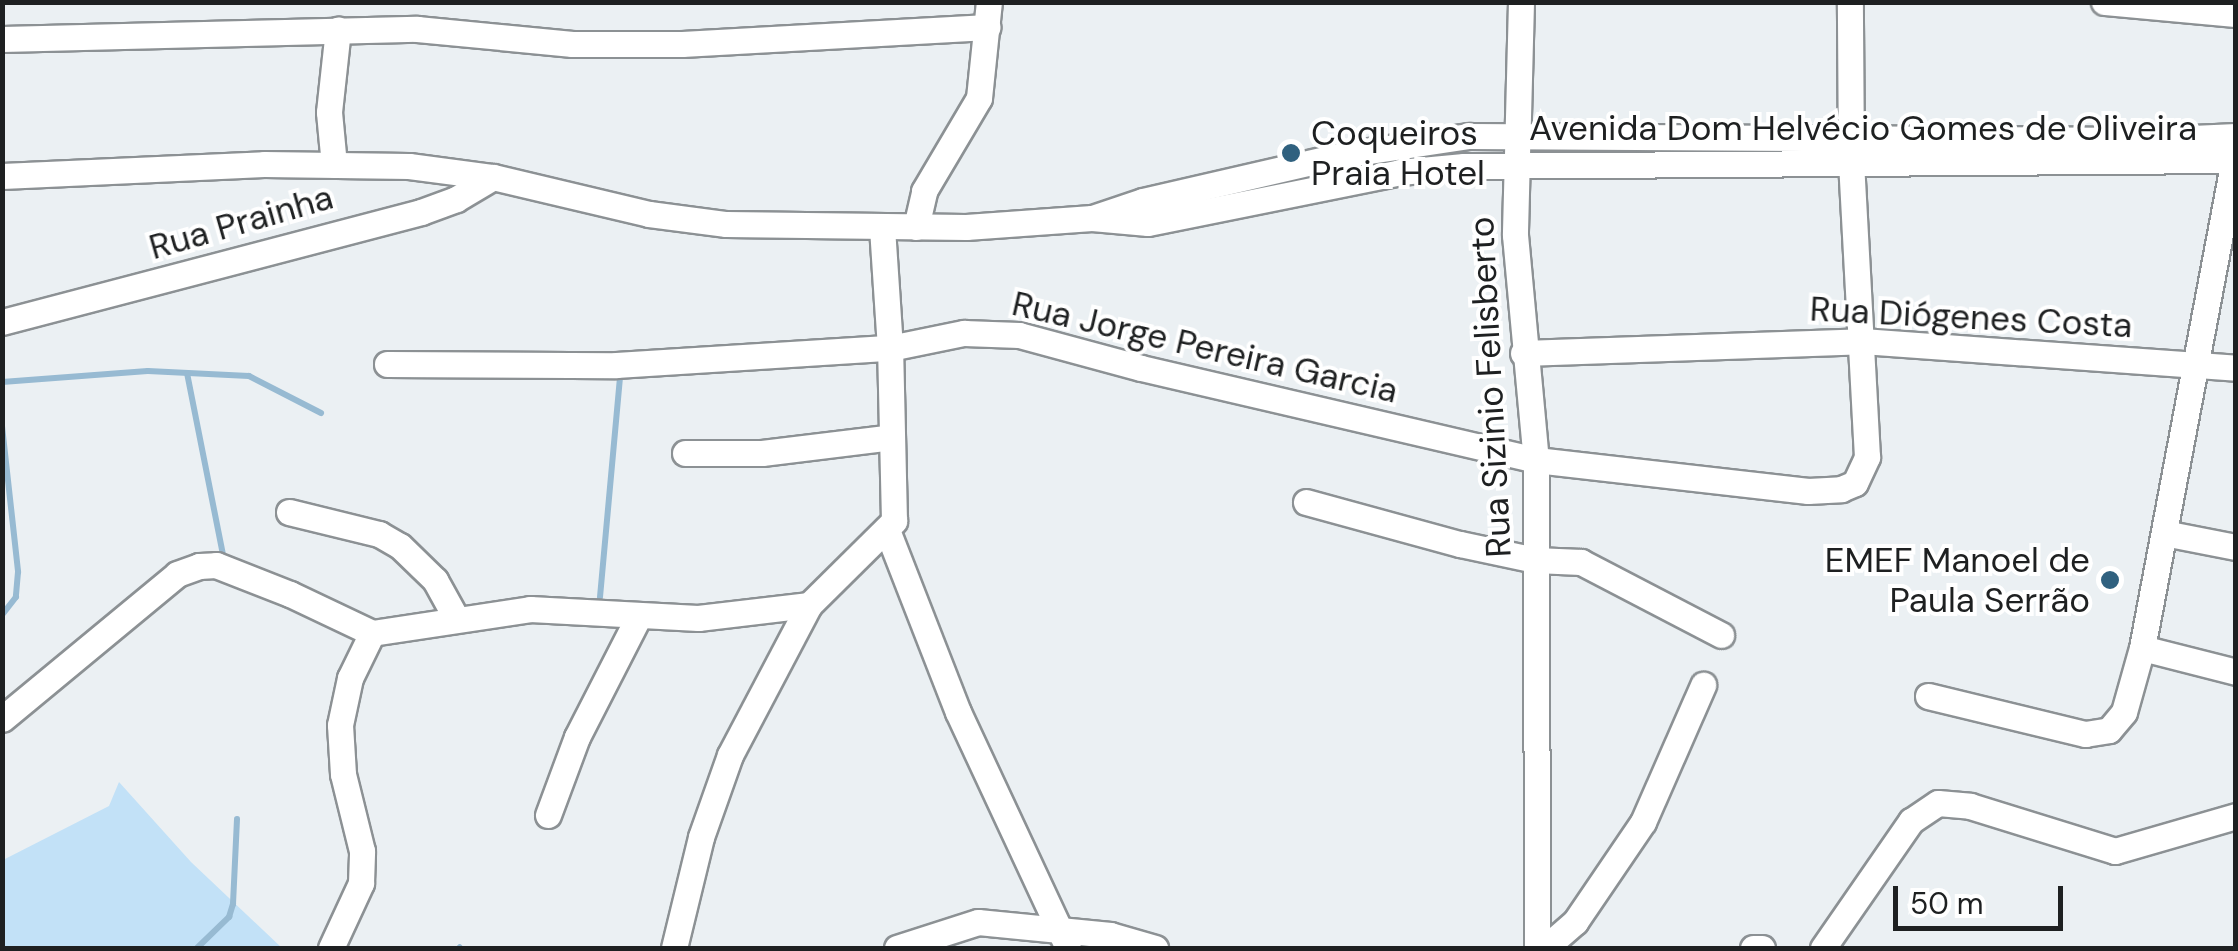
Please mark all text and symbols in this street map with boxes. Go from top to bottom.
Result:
street label: Avenida Dom Helvécio Gomes de Oliveira [1529,107,2197,149]
place label: Coqueiros Praia Hotel [1311,112,1485,194]
marker: Coqueiros Praia Hotel [1280,142,1302,164]
street label: Rua Prainha [144,176,338,268]
street label: Rua Sizinio Felisberto [1460,216,1520,558]
street label: Rua Jorge Pereira Garcia [1008,282,1402,412]
street label: Rua Diógenes Costa [1809,288,2133,346]
place label: EMEF Manoel de Paula Serrão [1825,539,2090,621]
marker: EMEF Manoel de Paula Serrão [2099,569,2121,591]
scale bar [1898,866,2068,928]
text: 50 m [1910,884,1984,923]

